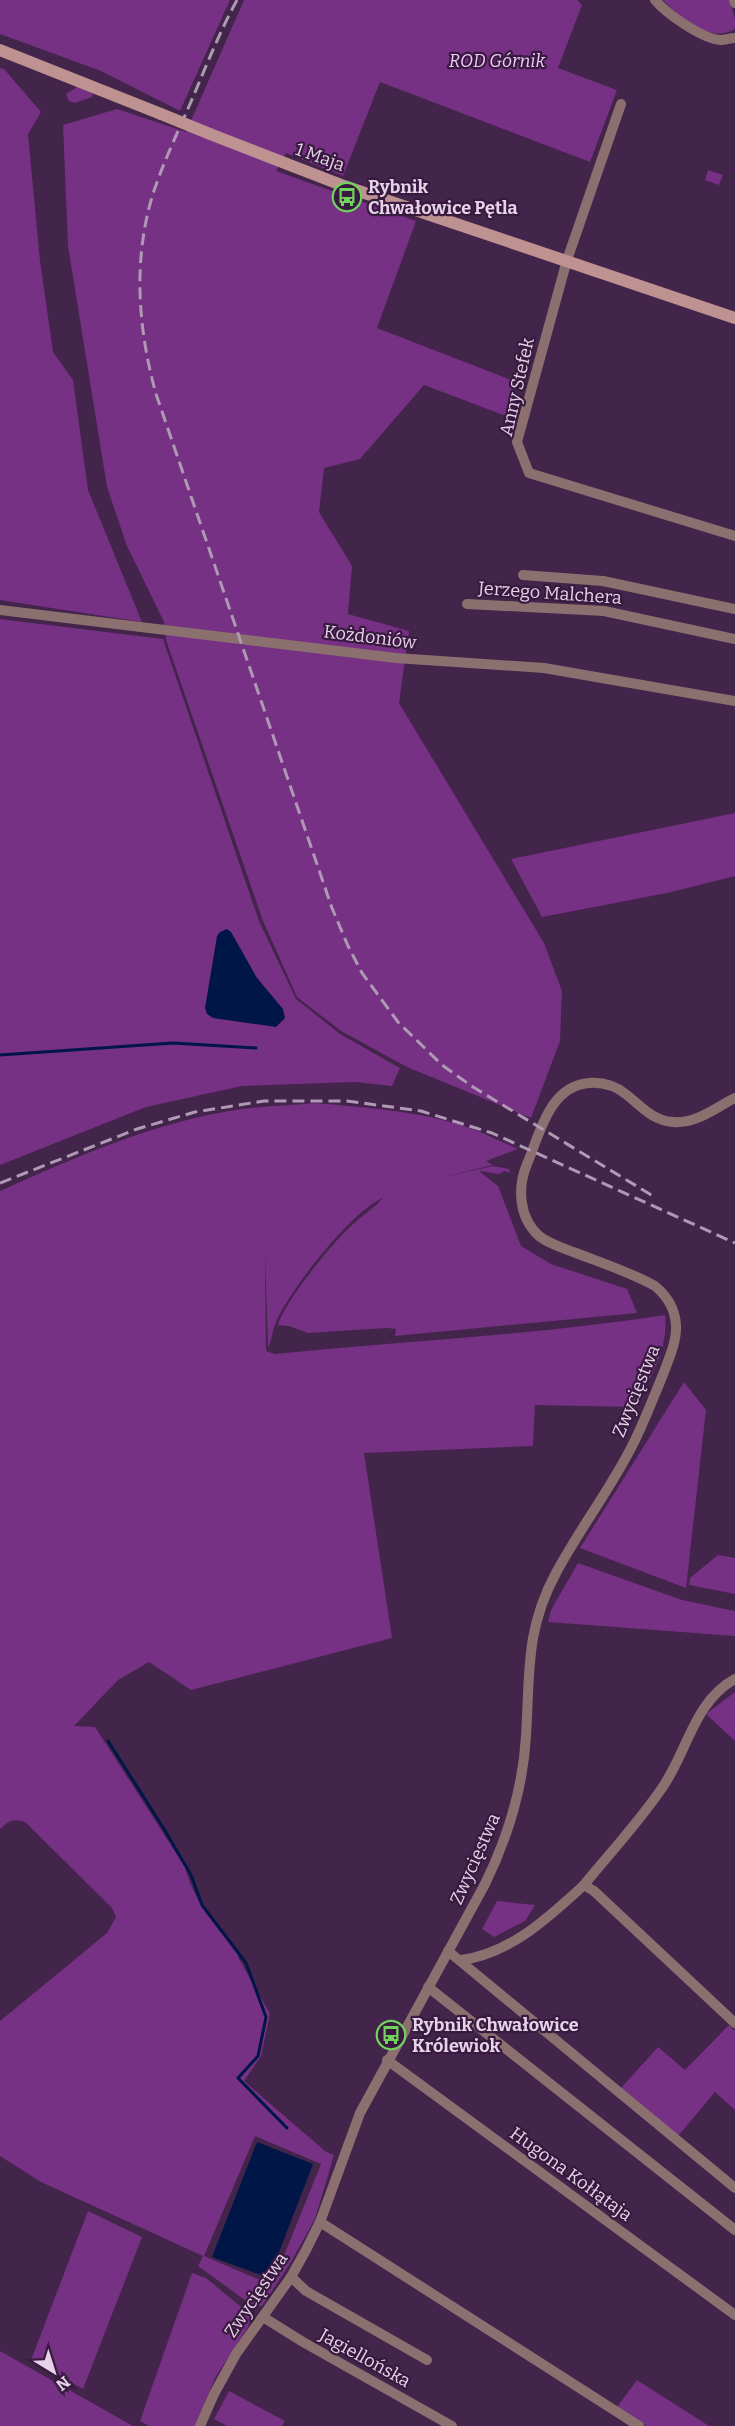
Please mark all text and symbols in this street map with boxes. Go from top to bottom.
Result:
park label: ROD Górnik [449,50,546,72]
street label: 1 Maja [292,138,348,176]
place label: Rybnik Chwałowice Pętla [368,176,518,219]
bus stop icon: Rybnik Chwałowice Pętla [331,181,363,213]
street label: Anny Stefek [495,335,539,438]
street label: Jerzego Malchera [477,577,623,609]
street label: Kożdoniów [322,620,418,654]
street label: Zwycięstwa [608,1342,665,1440]
street label: Zwycięstwa [445,1810,505,1908]
place label: Rybnik Chwałowice Królewiok [412,2014,579,2057]
bus stop icon: Rybnik Chwałowice Królewiok [375,2019,407,2051]
street label: Hugona Kołłątaja [506,2122,637,2226]
street label: Zwycięstwa [220,2248,292,2342]
street label: Jagiellońska [315,2323,414,2392]
north arrow [24,2342,84,2402]
text: N [52,2372,74,2395]

